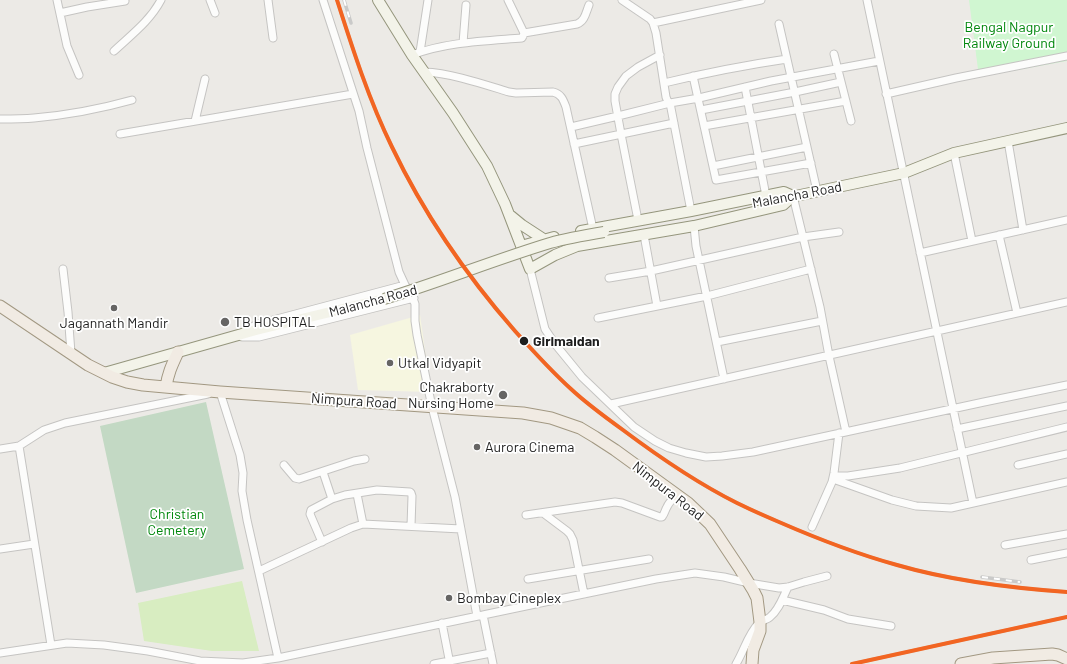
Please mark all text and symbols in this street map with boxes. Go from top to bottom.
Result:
park label: Bengal Nagpur Railway Ground [963,19,1055,52]
street label: Malancha Road [751,178,843,212]
street label: Malancha Road [327,281,419,321]
marker: Jagannath Mandir [109,303,119,313]
place label: TB HOSPITAL [234,314,315,330]
place label: Jagannath Mandir [60,315,168,331]
marker: TB HOSPITAL [219,316,231,328]
place label: Girimaidan [533,333,600,349]
marker: Girimaidan [518,335,530,347]
place label: Utkal Vidyapit [398,355,482,371]
marker: Utkal Vidyapit [385,358,395,368]
place label: Chakraborty Nursing Home [408,379,494,412]
marker: Chakraborty Nursing Home [497,389,509,401]
street label: Nimpura Road [311,390,397,412]
place label: Aurora Cinema [485,439,574,455]
marker: Aurora Cinema [472,442,482,452]
street label: Nimpura Road [629,458,707,524]
park label: Christian Cemetery [147,506,207,538]
place label: Bombay Cineplex [457,590,561,606]
marker: Bombay Cineplex [444,593,454,603]

